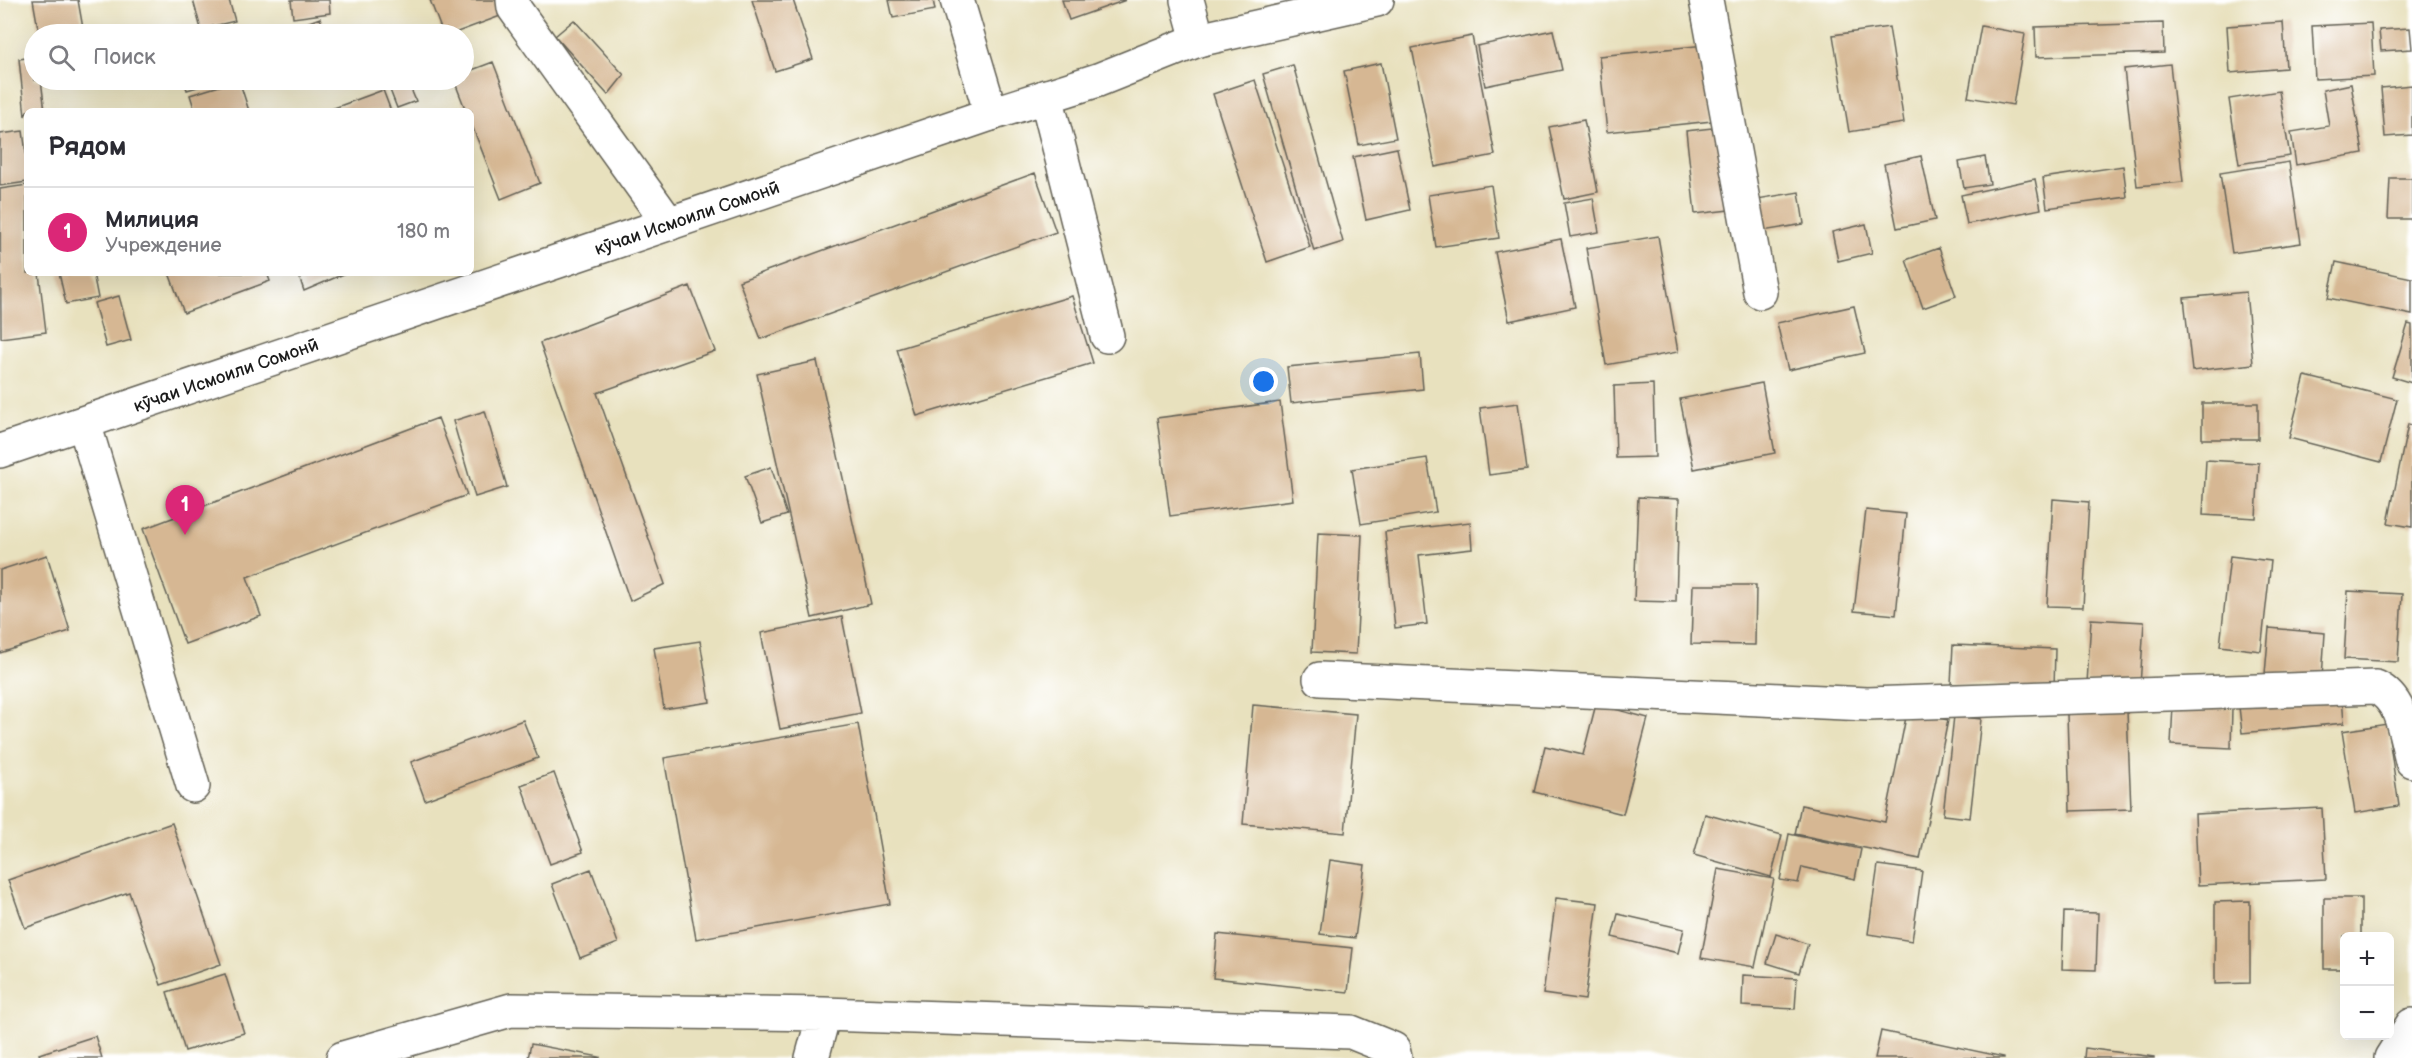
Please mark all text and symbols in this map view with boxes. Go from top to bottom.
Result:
search box [24,24,474,90]
icon: search [45,41,78,74]
text: Поиск [93,44,156,71]
text: Рядом [48,132,126,163]
street label: кӯчаи Исмоили Сомонӣ [592,177,782,260]
text: Милиция [105,207,199,234]
text: 1 [63,220,72,244]
text: 180 m [397,220,450,244]
text: Учреждение [105,234,222,258]
street label: кӯчаи Исмоили Сомонӣ [131,334,321,417]
your location [1249,367,1278,396]
pin: 1 [166,486,204,535]
map controls [2340,932,2394,1040]
button: + [2340,932,2394,986]
button: − [2340,986,2394,1040]

